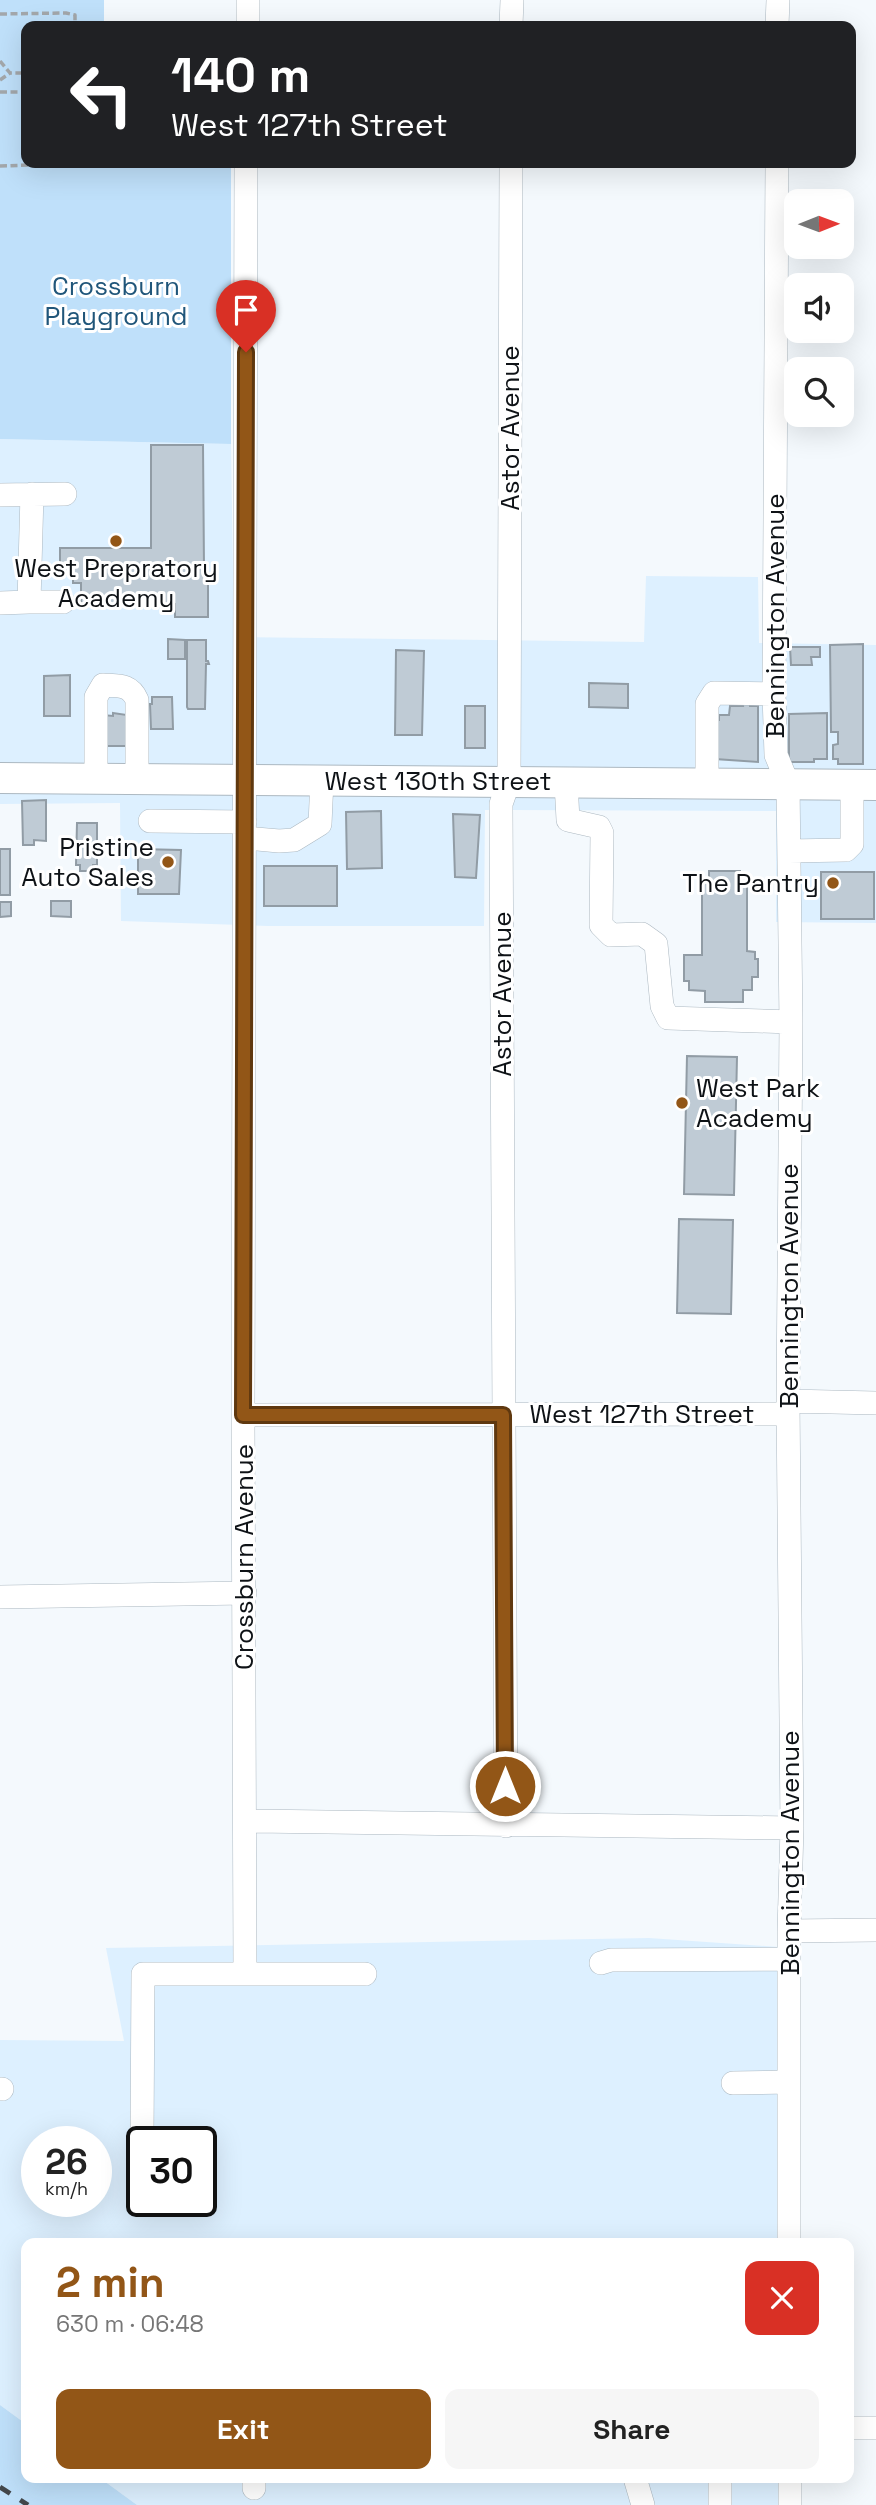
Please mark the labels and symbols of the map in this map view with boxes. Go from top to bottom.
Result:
north arrow [784,189,854,259]
park label: Crossburn Playground [44,269,188,333]
pin [216,280,276,352]
street label: Astor Avenue [493,345,527,511]
street label: Bennington Avenue [758,493,792,739]
marker: West Prepratory Academy [108,533,124,549]
place label: West Prepratory Academy [14,551,218,615]
street label: West 130th Street [324,764,552,798]
place label: Pristine Auto Sales [21,830,154,894]
marker: Pristine Auto Sales [160,854,176,870]
place label: The Pantry [682,866,819,900]
marker: The Pantry [825,875,841,891]
street label: Astor Avenue [485,911,519,1077]
place label: West Park Academy [696,1071,820,1135]
marker: West Park Academy [674,1095,690,1111]
street label: Bennington Avenue [772,1163,806,1409]
street label: West 127th Street [530,1397,754,1431]
street label: Crossburn Avenue [227,1444,261,1670]
street label: Bennington Avenue [773,1730,807,1976]
position arrow [468,1749,542,1823]
speed limit sign: 30 [126,2126,217,2217]

